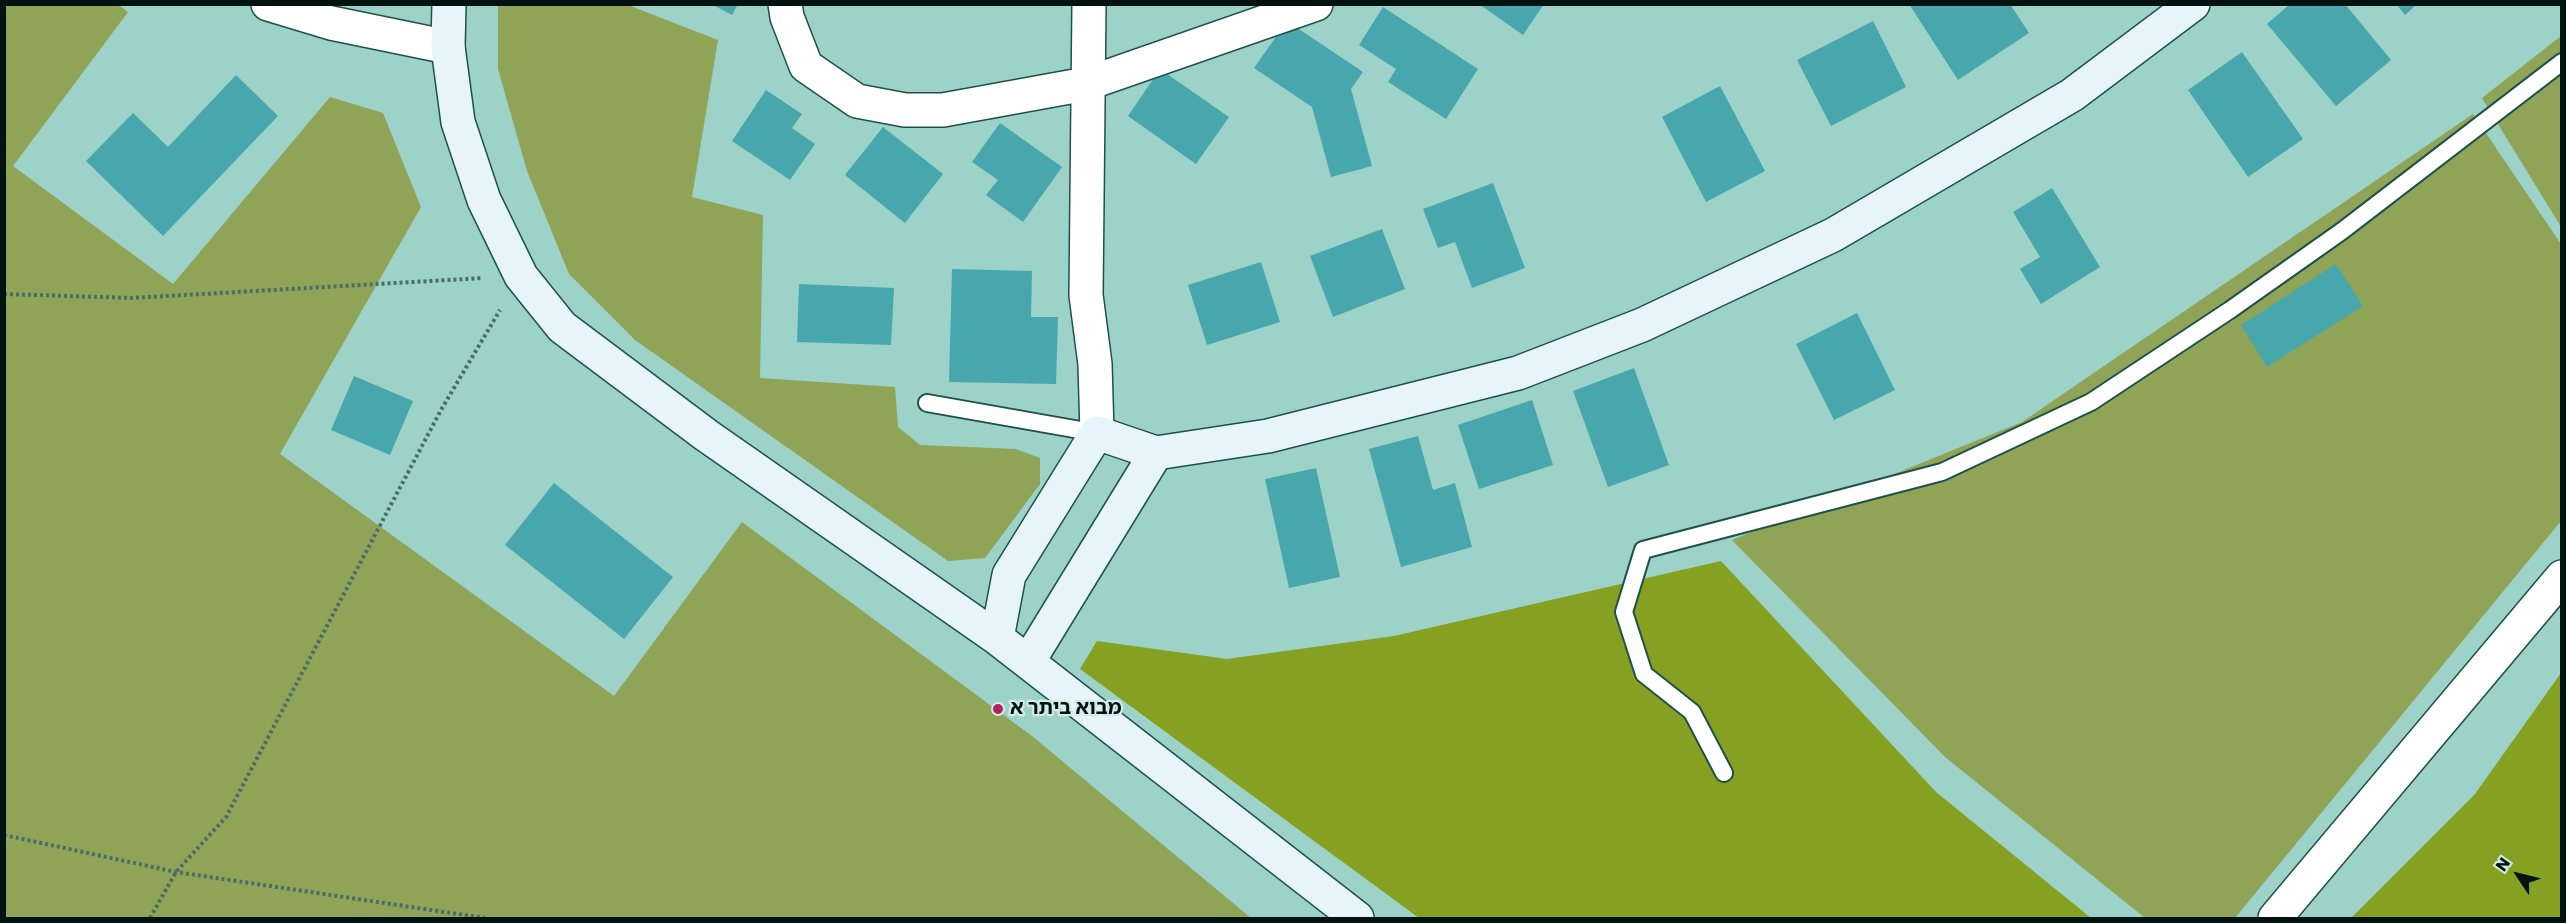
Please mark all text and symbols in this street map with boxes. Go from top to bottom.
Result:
place label: מבוא ביתר א [1010,697,1122,721]
marker: מבוא ביתר א [991,702,1005,716]
north arrow [2488,845,2548,905]
text: N [2490,853,2516,876]

